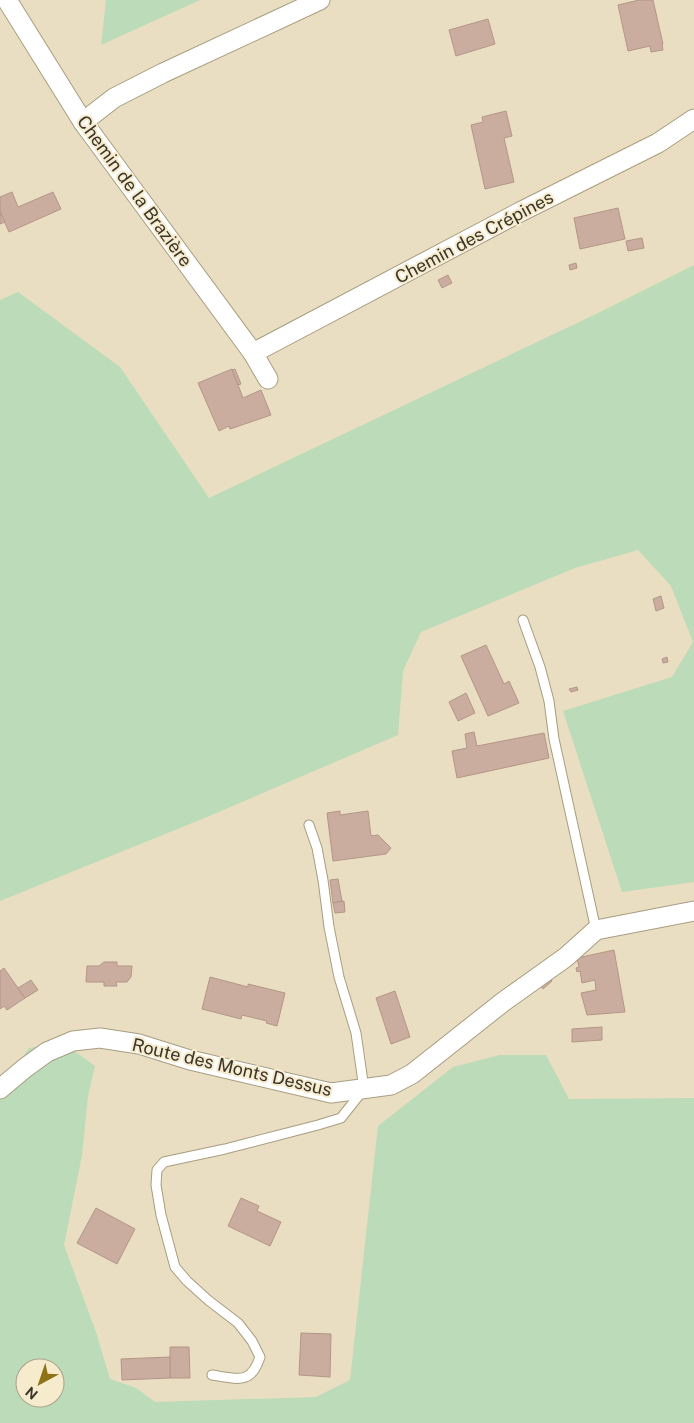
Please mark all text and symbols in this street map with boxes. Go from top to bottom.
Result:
street label: Chemin de la Brazière [73,111,197,271]
street label: Chemin des Crépines [391,186,557,288]
street label: Route des Monts Dessus [130,1034,334,1100]
north arrow [15,1358,65,1408]
text: N [22,1383,41,1403]

